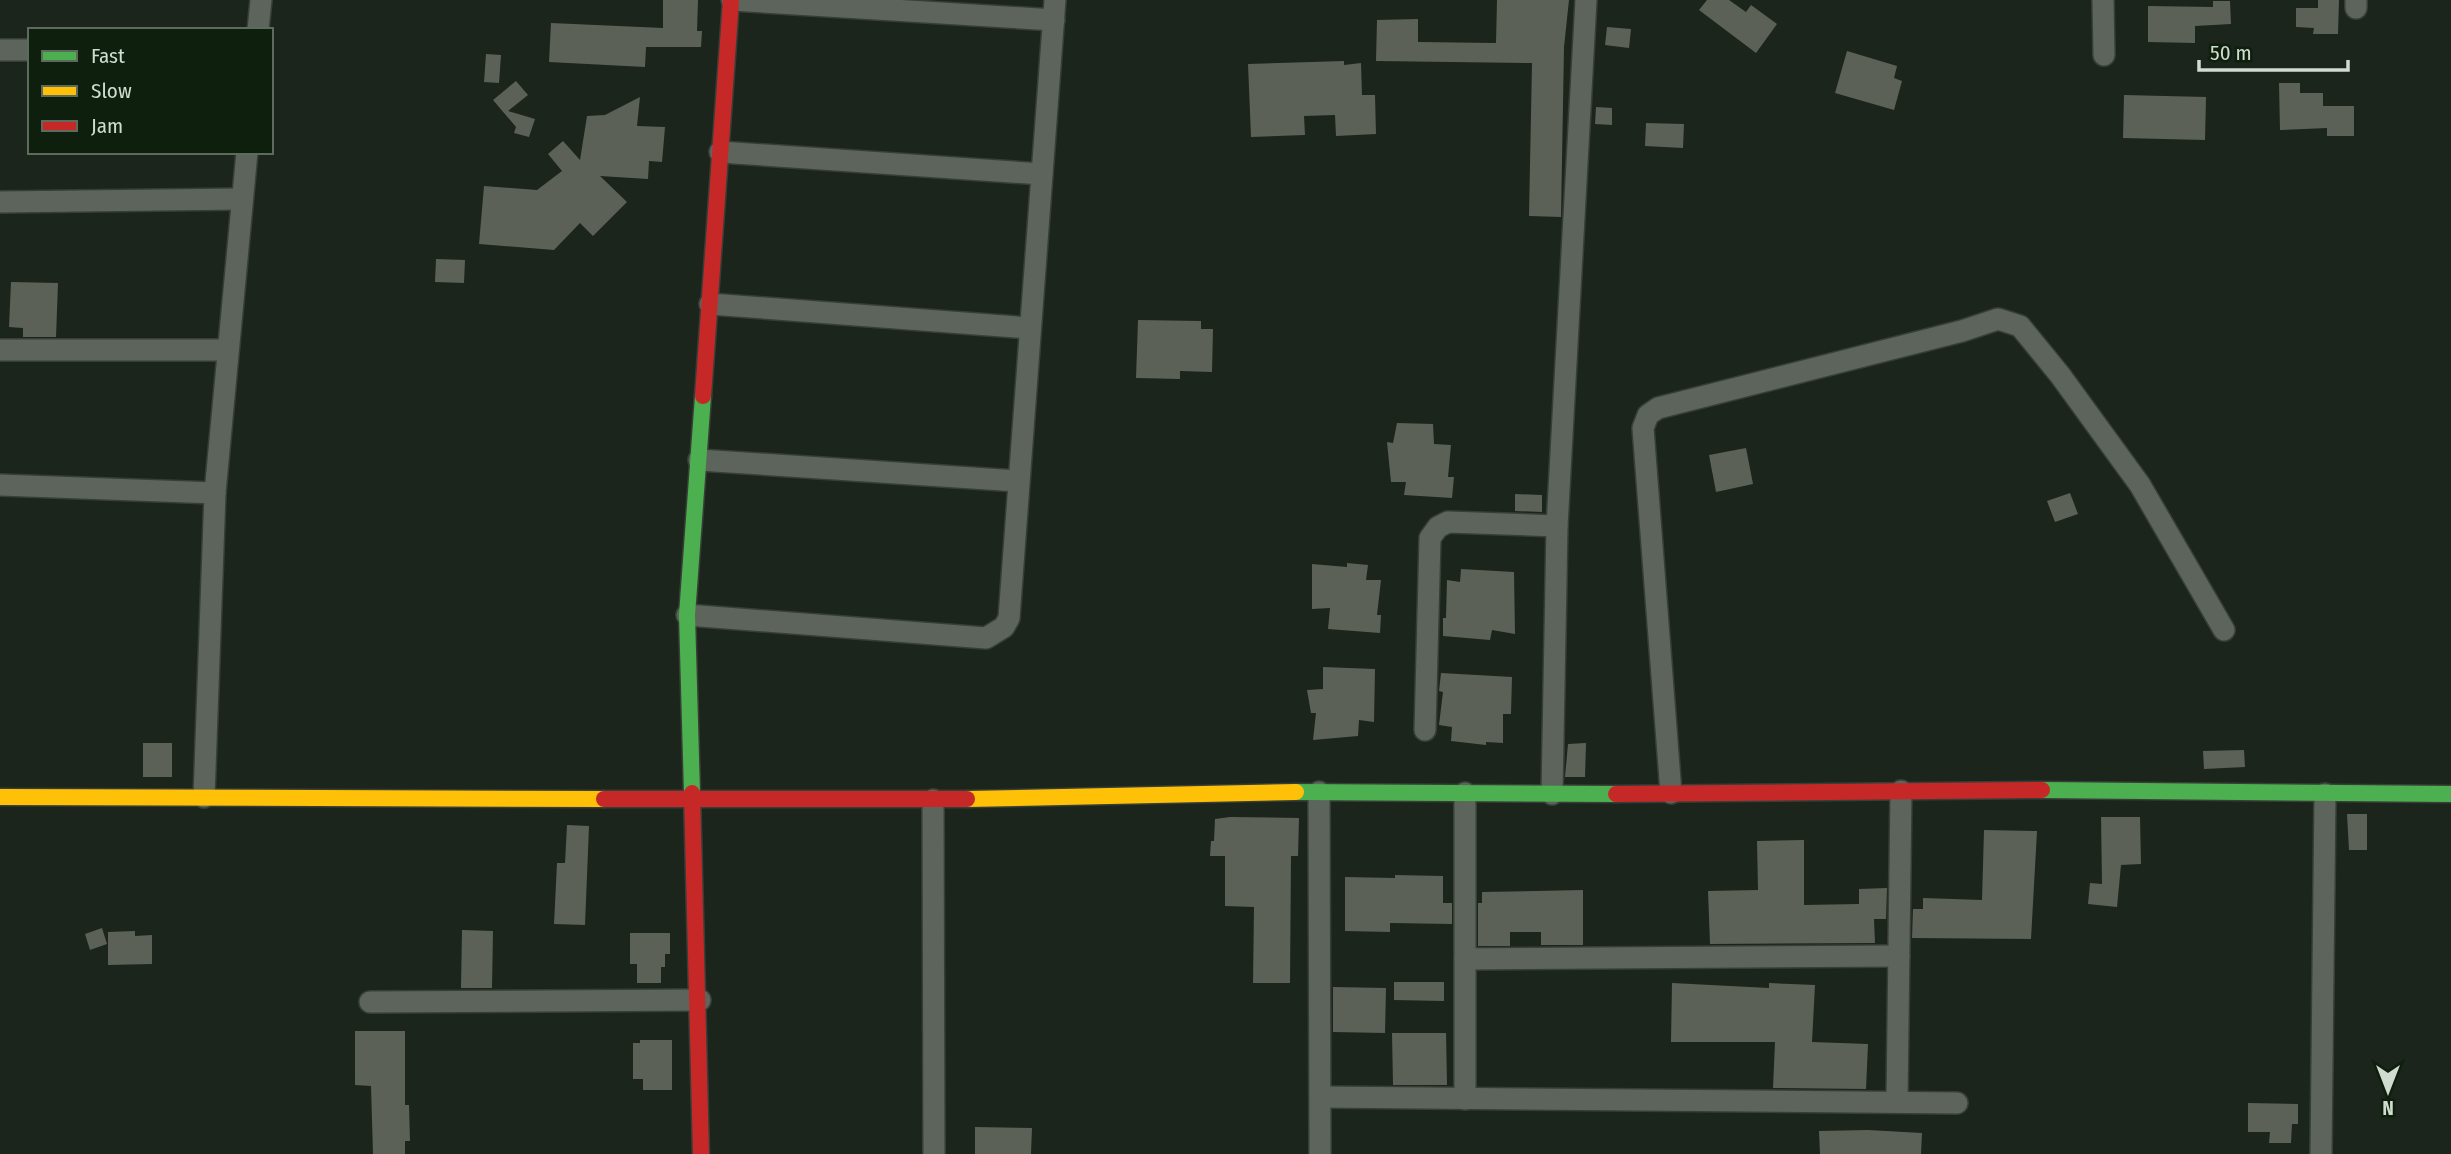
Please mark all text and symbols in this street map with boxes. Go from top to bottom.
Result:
legend [28,28,273,154]
scale bar [2199,28,2348,72]
text: 50 m [2210,40,2252,66]
text: Fast [91,43,125,69]
text: Slow [91,78,132,104]
text: Jam [91,113,123,139]
north arrow [2353,1056,2423,1126]
text: N [2382,1096,2394,1119]

